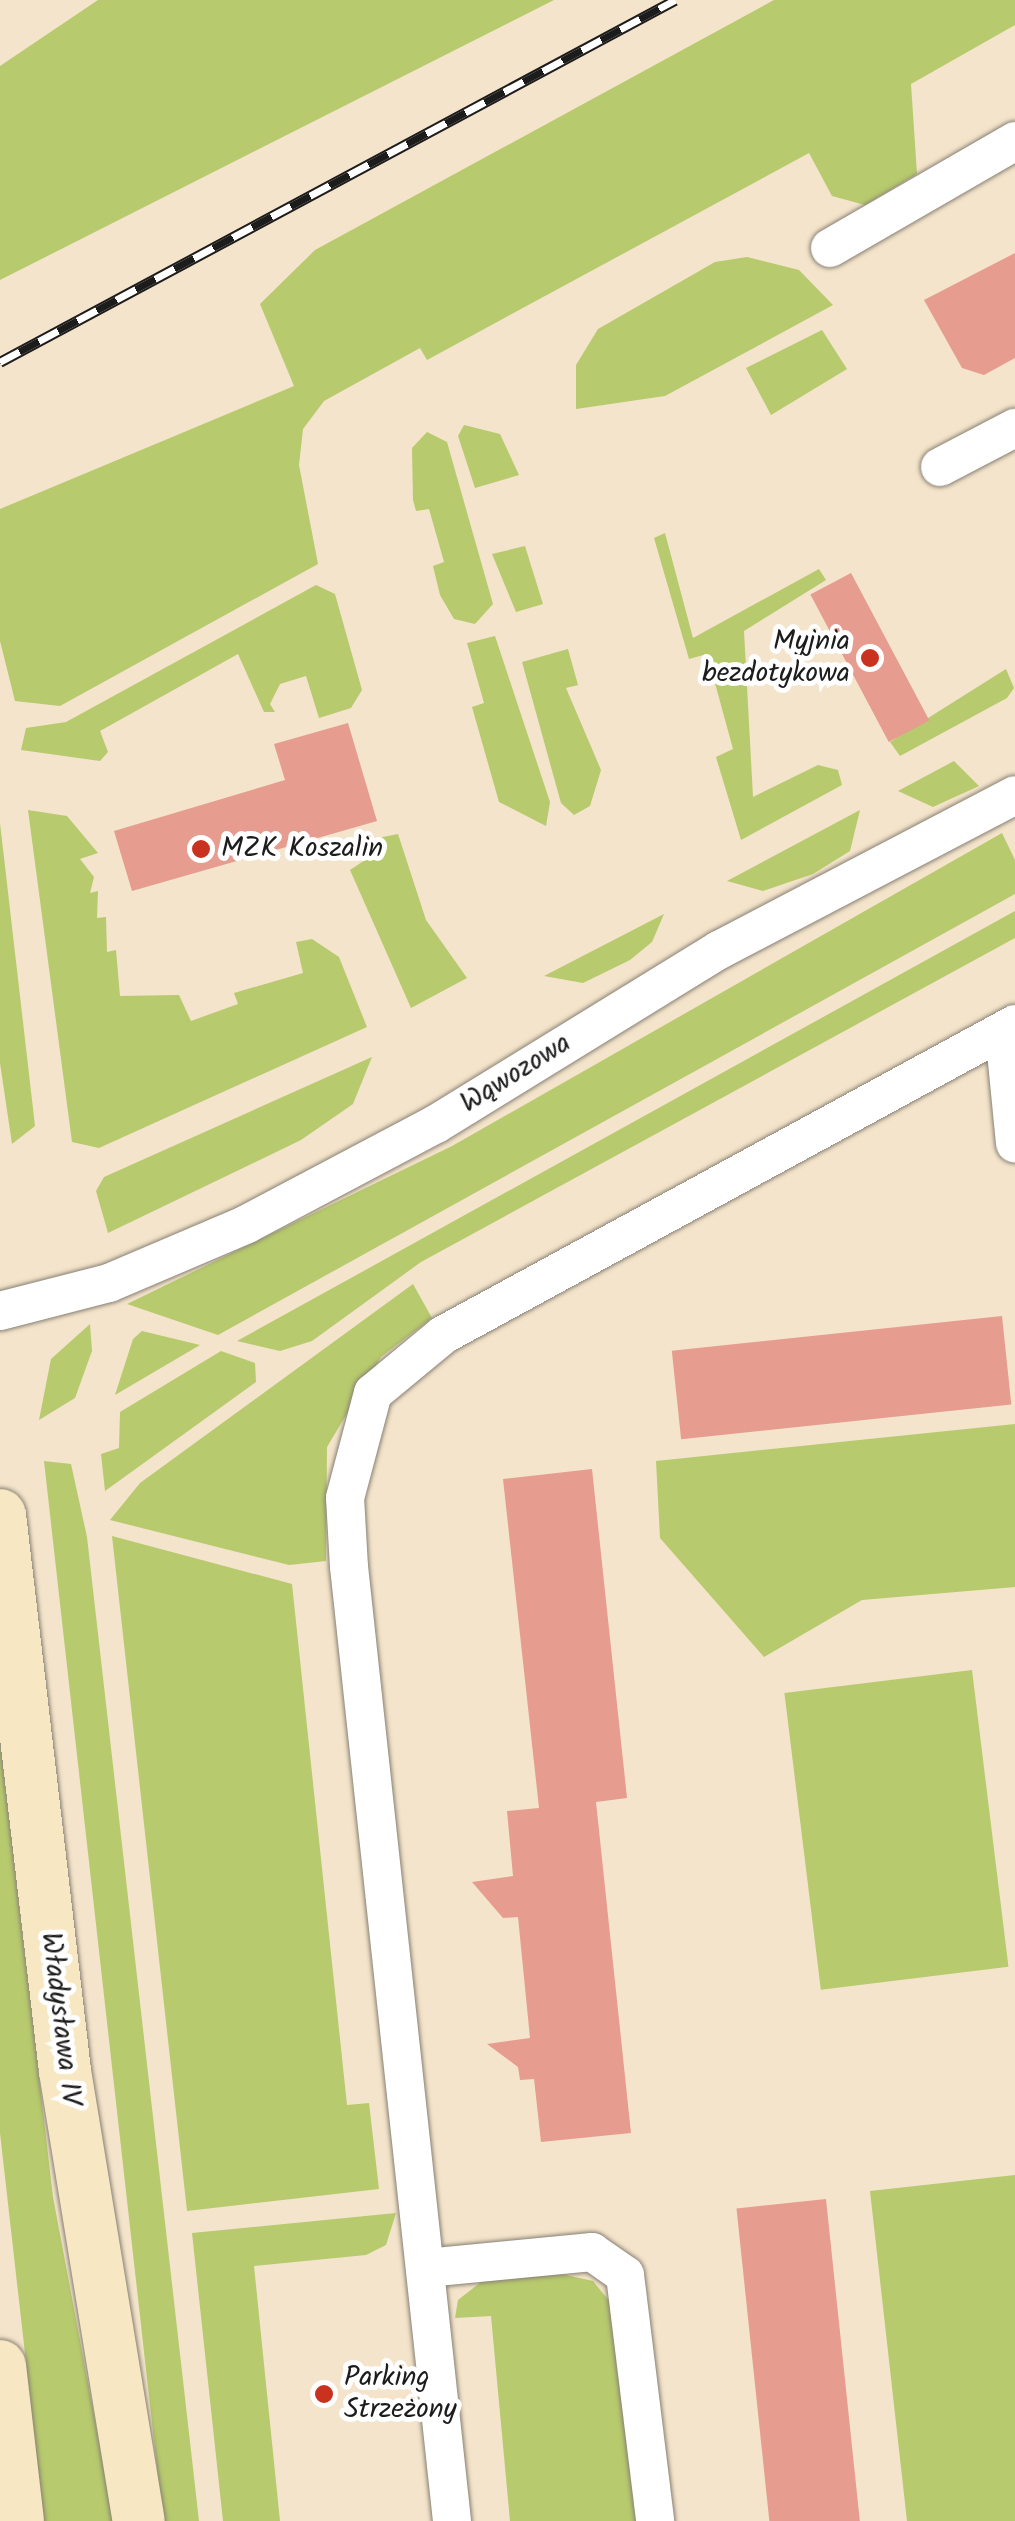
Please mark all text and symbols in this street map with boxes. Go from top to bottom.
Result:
place label: Myjnia bezdotykowa [702,625,850,691]
marker: Myjnia bezdotykowa [859,647,881,669]
place label: MZK Koszalin [221,832,383,866]
marker: MZK Koszalin [190,838,212,860]
street label: Wąwozowa [455,1027,577,1121]
street label: Władysława IV [33,1930,87,2108]
place label: Parking Strzeżony [344,2361,457,2427]
marker: Parking Strzeżony [313,2383,335,2405]

